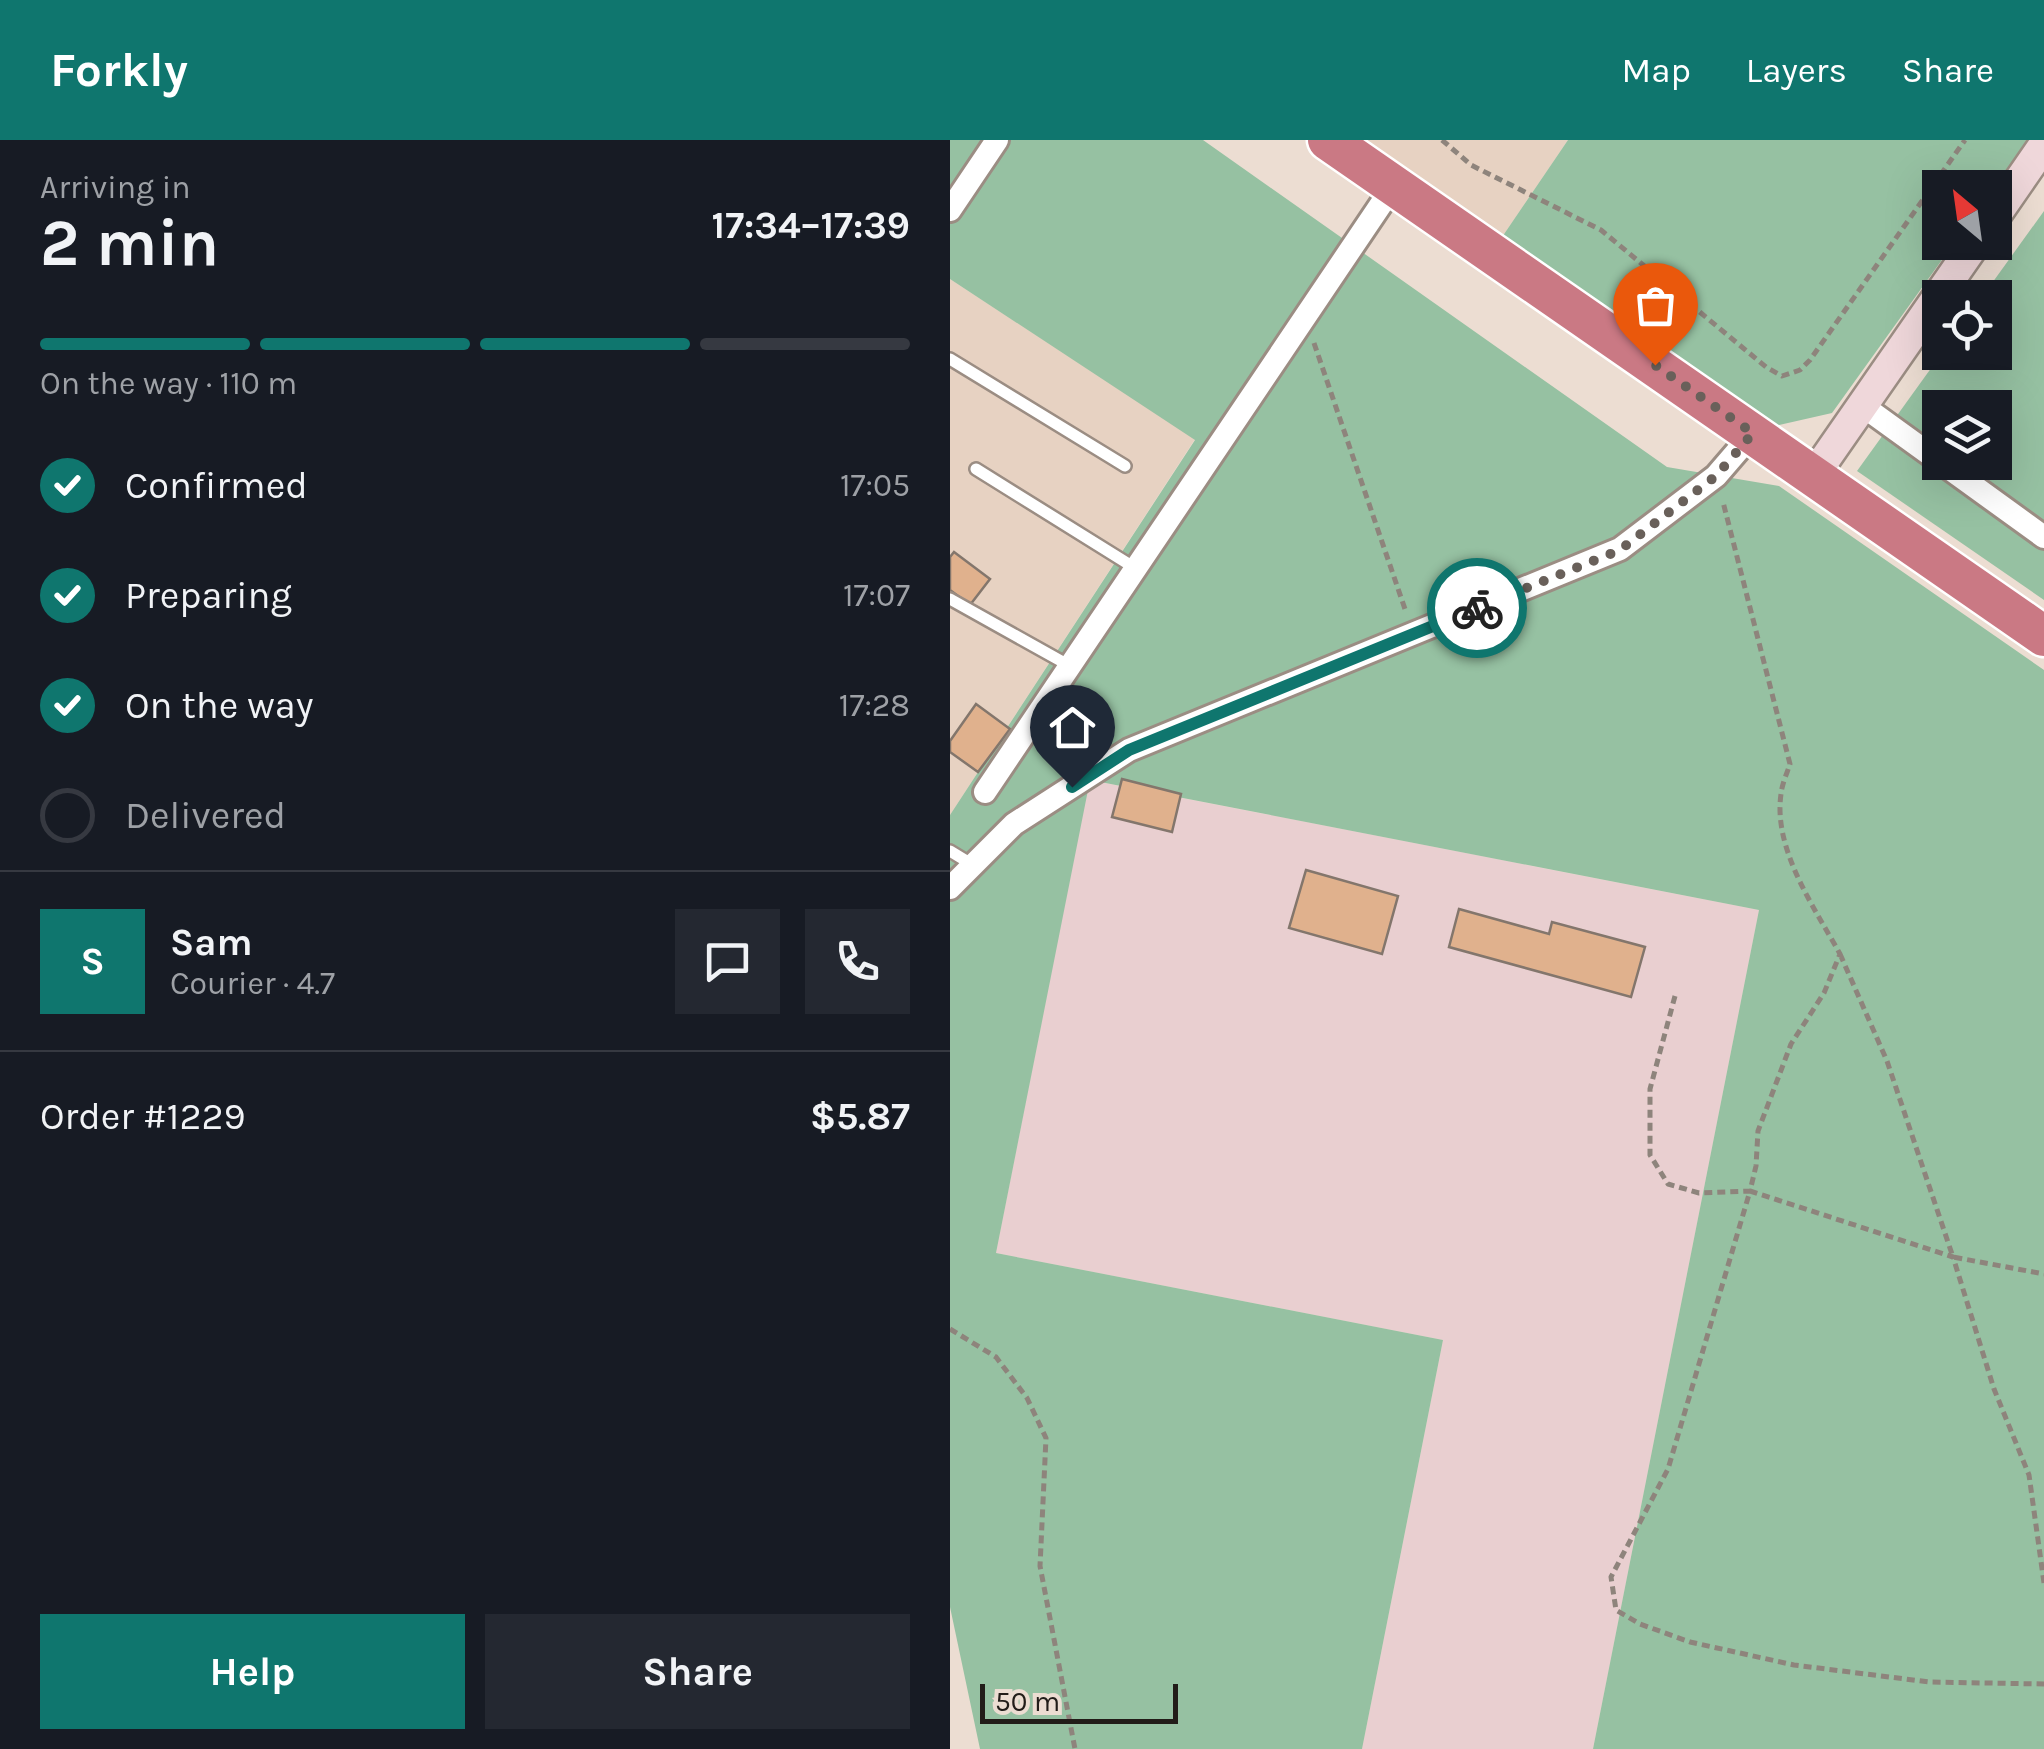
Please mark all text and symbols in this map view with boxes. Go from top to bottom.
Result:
text: Forkly [50,42,188,98]
text: Map [1621,50,1691,91]
text: Layers [1746,50,1847,91]
text: Share [1902,50,1994,91]
text: Arriving in [40,169,191,206]
north arrow [1922,170,2012,260]
map controls [1922,170,2012,480]
text: 17:34–17:39 [712,203,910,248]
text: 2 min [40,205,219,281]
pin [1613,263,1698,366]
icon: bag [1628,278,1683,333]
button: locate [1922,280,2012,370]
text: On the way · 110 m [40,365,297,402]
button: layers [1922,390,2012,480]
icon: check [40,458,95,513]
text: Confirmed [125,463,308,508]
text: 17:05 [840,467,910,504]
courier [1427,558,1527,658]
icon: check [40,568,95,623]
text: Preparing [125,573,292,618]
text: 17:07 [843,577,910,614]
icon: bike [1450,581,1505,636]
icon: check [40,678,95,733]
text: On the way [125,683,313,728]
pin [1030,685,1115,788]
text: 17:28 [839,687,910,724]
icon: home [1045,700,1100,755]
text: Delivered [125,793,286,838]
button: chat [675,909,780,1014]
button: phone [805,909,910,1014]
text: Sam [170,920,253,965]
text: S [80,939,105,984]
text: Courier · 4.7 [170,965,335,1002]
text: Order #1229 [40,1094,245,1139]
text: $5.87 [810,1094,910,1139]
button: Help [40,1614,465,1729]
button: Share [485,1614,910,1729]
scale bar [980,1679,1178,1724]
text: 50 m [995,1685,1060,1718]

